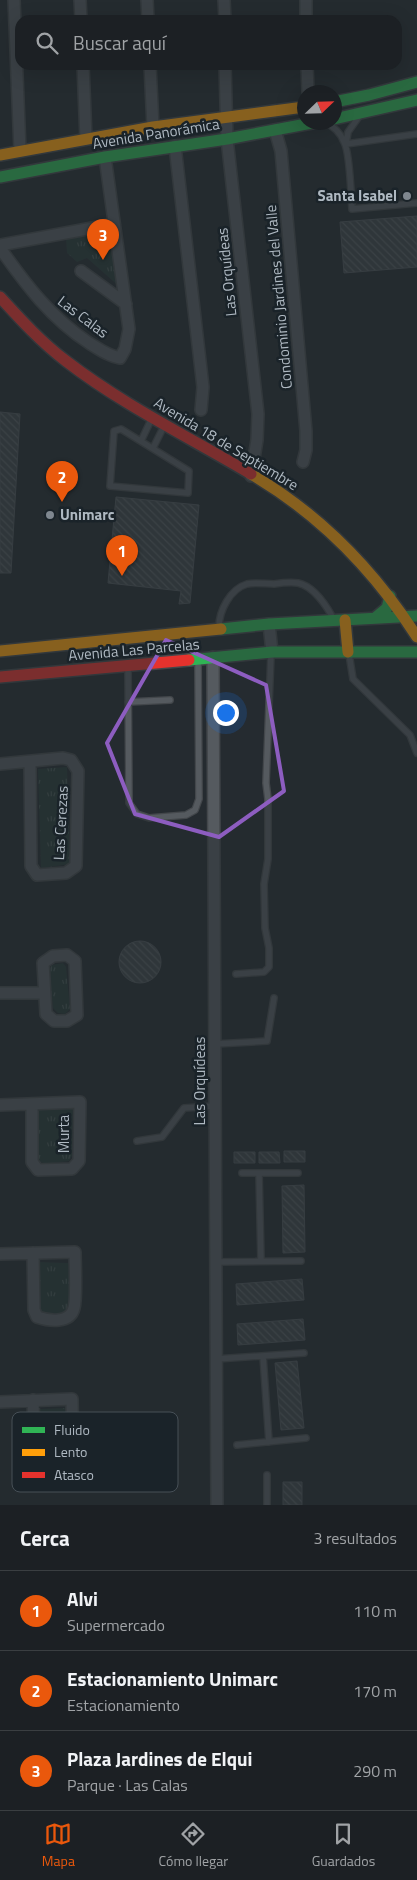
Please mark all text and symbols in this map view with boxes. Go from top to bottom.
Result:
search box [15,15,402,70]
text: Buscar aquí [73,28,166,57]
icon: search [33,29,61,57]
north arrow [297,85,342,130]
street label: Avenida Panorámica [91,112,222,155]
place label: Santa Isabel [318,184,397,207]
marker: Santa Isabel [401,190,413,202]
street label: Condominio Jardines del Valle [259,204,298,390]
pin: 3 [87,219,119,260]
street label: Las Orquídeas [210,227,243,318]
street label: Las Calas [53,290,114,343]
street label: Avenida 18 de Septiembre [150,391,303,496]
pin: 2 [46,461,78,502]
place label: Unimarc [60,503,115,526]
marker: Unimarc [44,509,56,521]
pin: 1 [106,535,138,576]
street label: Avenida Las Parcelas [67,632,201,667]
your location [213,700,239,726]
street label: Las Cerezas [47,785,74,861]
street label: Las Orquídeas [188,1036,211,1126]
street label: Murta [52,1114,75,1153]
legend [12,1412,178,1492]
text: Fluido [54,1419,90,1440]
text: Lento [54,1441,88,1462]
text: Atasco [54,1464,94,1485]
text: Cerca [20,1522,70,1554]
text: 3 resultados [313,1526,397,1550]
text: Alvi [67,1584,98,1613]
text: 1 [32,1599,40,1623]
text: 110 m [353,1599,397,1623]
text: Supermercado [67,1613,165,1637]
text: Estacionamiento Unimarc [67,1664,278,1693]
text: 2 [32,1679,40,1703]
text: 170 m [353,1679,397,1703]
text: Estacionamiento [67,1693,180,1717]
text: Plaza Jardines de Elqui [67,1744,252,1773]
text: 3 [32,1759,40,1783]
text: 290 m [353,1759,397,1783]
text: Parque · Las Calas [67,1773,188,1797]
tab: Mapa [42,1820,75,1871]
tab: Cómo llegar [159,1820,228,1871]
tab: Guardados [312,1820,375,1871]

